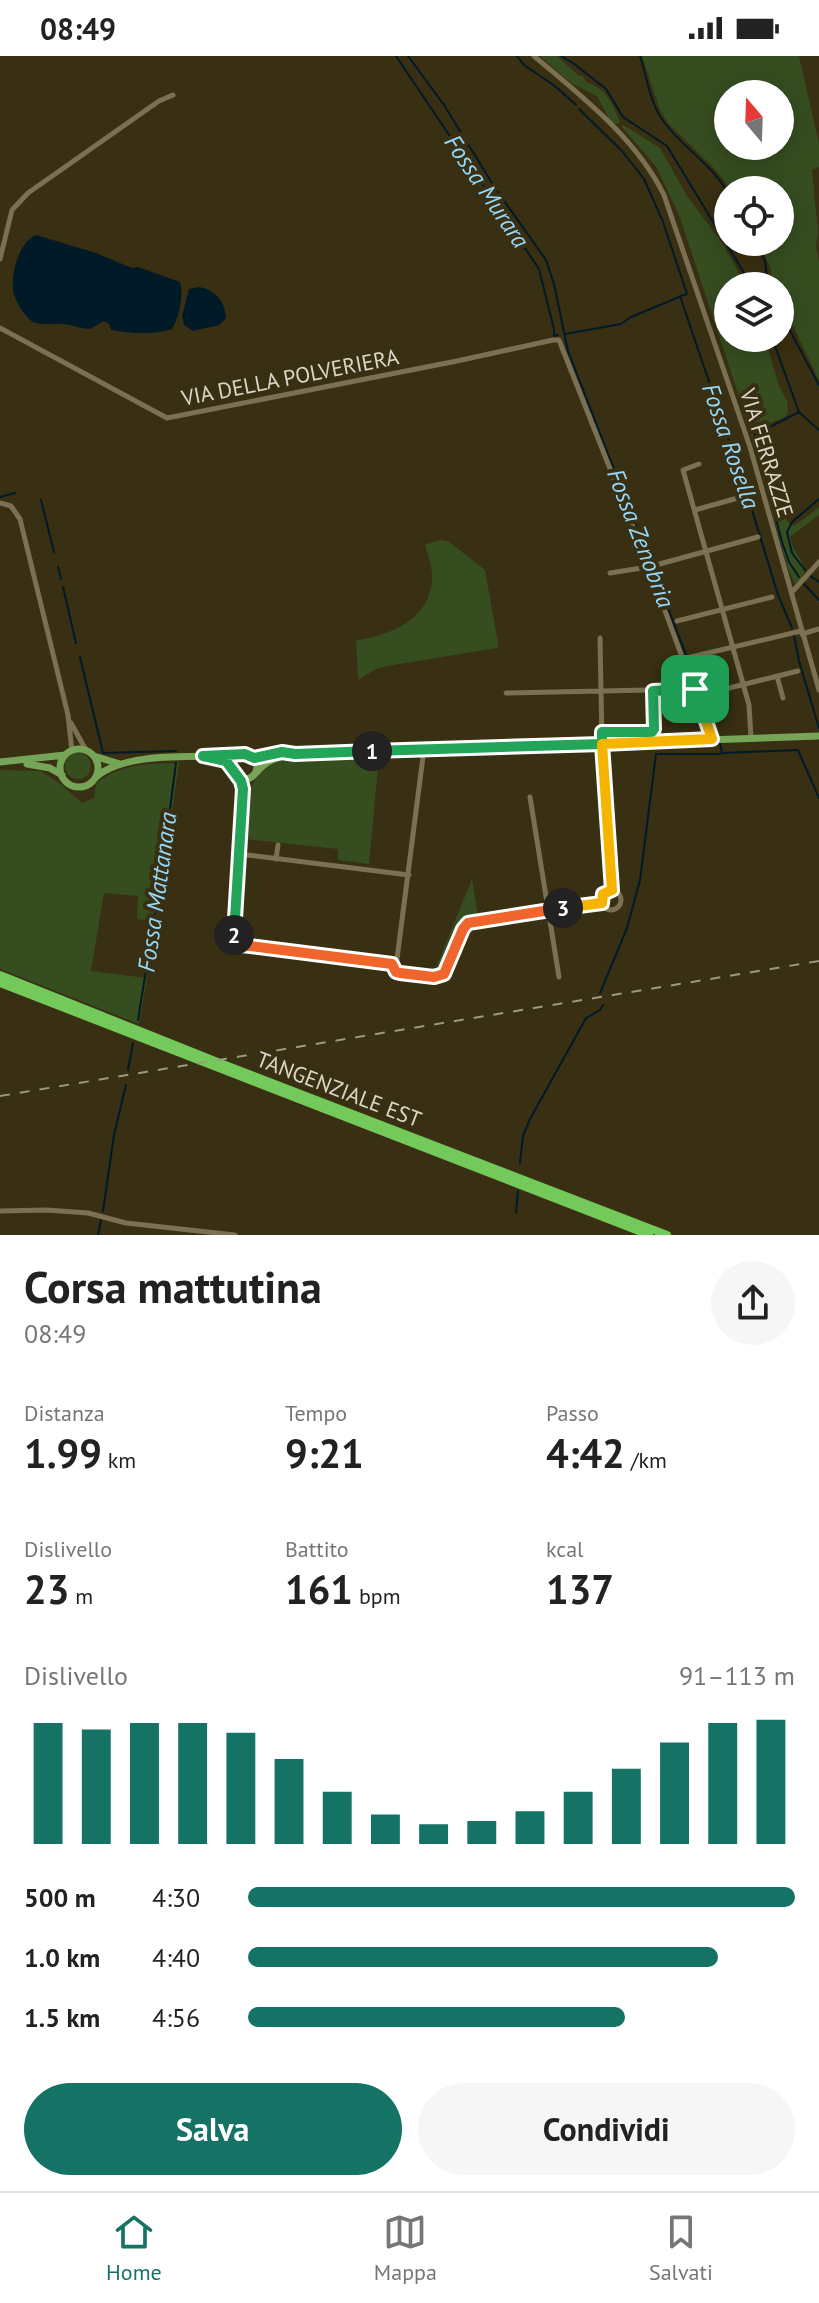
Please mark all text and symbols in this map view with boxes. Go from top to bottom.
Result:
text: 08:49 [40,9,116,48]
north arrow [714,80,794,160]
map controls [714,80,794,352]
water label: Fossa Murara [438,128,536,254]
button: locate [714,176,794,256]
button: layers [714,272,794,352]
street label: VIA DELLA POLVERIERA [178,342,401,412]
water label: Fossa Rosella [695,379,767,513]
street label: VIA FERRAZZE [734,384,800,521]
water label: Fossa Zenobria [600,464,682,612]
pin [661,655,729,723]
icon: arrive [673,667,717,711]
pin: 1 [352,731,392,771]
text: 1 [366,737,378,765]
water label: Fossa Mattanara [130,810,184,974]
pin: 3 [543,888,583,928]
text: 3 [557,894,569,922]
pin: 2 [214,915,254,955]
text: 2 [228,921,240,949]
street label: TANGENZIALE EST [253,1045,425,1133]
text: Corsa mattutina [24,1258,322,1315]
button: share [711,1261,795,1345]
text: 08:49 [24,1317,86,1350]
text: Distanza [24,1399,105,1427]
text: Tempo [285,1399,347,1427]
text: Passo [546,1399,599,1427]
text: 1.99 [24,1427,102,1479]
text: 9:21 [285,1427,364,1479]
text: 4:42 [546,1427,625,1479]
text: km [102,1446,136,1474]
text: /km [625,1446,667,1474]
text: Dislivello [24,1535,112,1563]
text: Battito [285,1535,349,1563]
text: kcal [546,1535,584,1563]
text: 23 [24,1563,69,1615]
text: 161 [285,1563,353,1615]
text: 137 [546,1563,614,1615]
text: m [69,1582,93,1610]
text: bpm [353,1582,401,1610]
text: Dislivello [24,1659,128,1692]
text: 91–113 m [679,1659,795,1692]
text: 500 m [24,1881,96,1914]
text: 4:30 [152,1881,200,1914]
text: 1.0 km [24,1941,100,1974]
text: 4:40 [152,1941,200,1974]
text: 1.5 km [24,2001,100,2034]
text: 4:56 [152,2001,200,2034]
button: Salva [24,2083,402,2175]
button: Condividi [418,2083,795,2175]
tab: Home [106,2210,162,2286]
tab: Mappa [374,2210,437,2286]
tab: Salvati [649,2210,713,2286]

